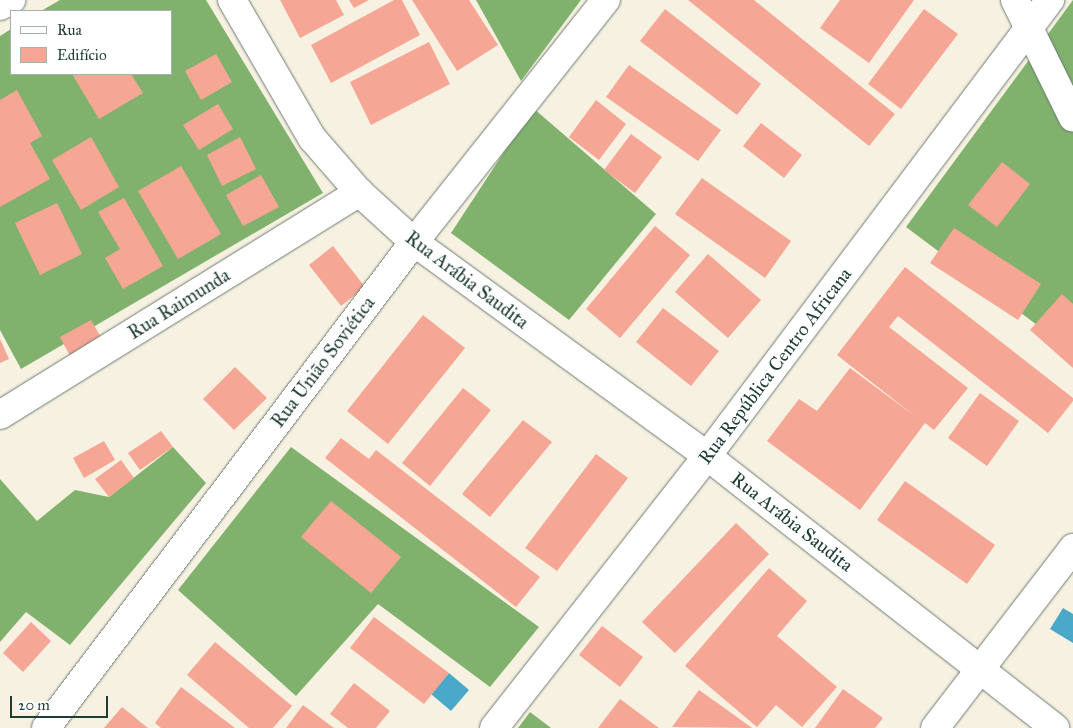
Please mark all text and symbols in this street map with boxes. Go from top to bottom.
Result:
legend [10,10,172,75]
text: Rua [57,21,82,39]
text: Edifício [57,46,107,64]
street label: Rua Arábia Saudita [401,226,533,334]
street label: Rua República Centro Africana [694,263,856,469]
street label: Rua Raimunda [124,264,234,344]
street label: Rua União Soviética [266,292,380,432]
street label: Rua Arábia Saudita [727,467,857,577]
scale bar [12,686,110,718]
text: 20 m [18,696,50,714]

